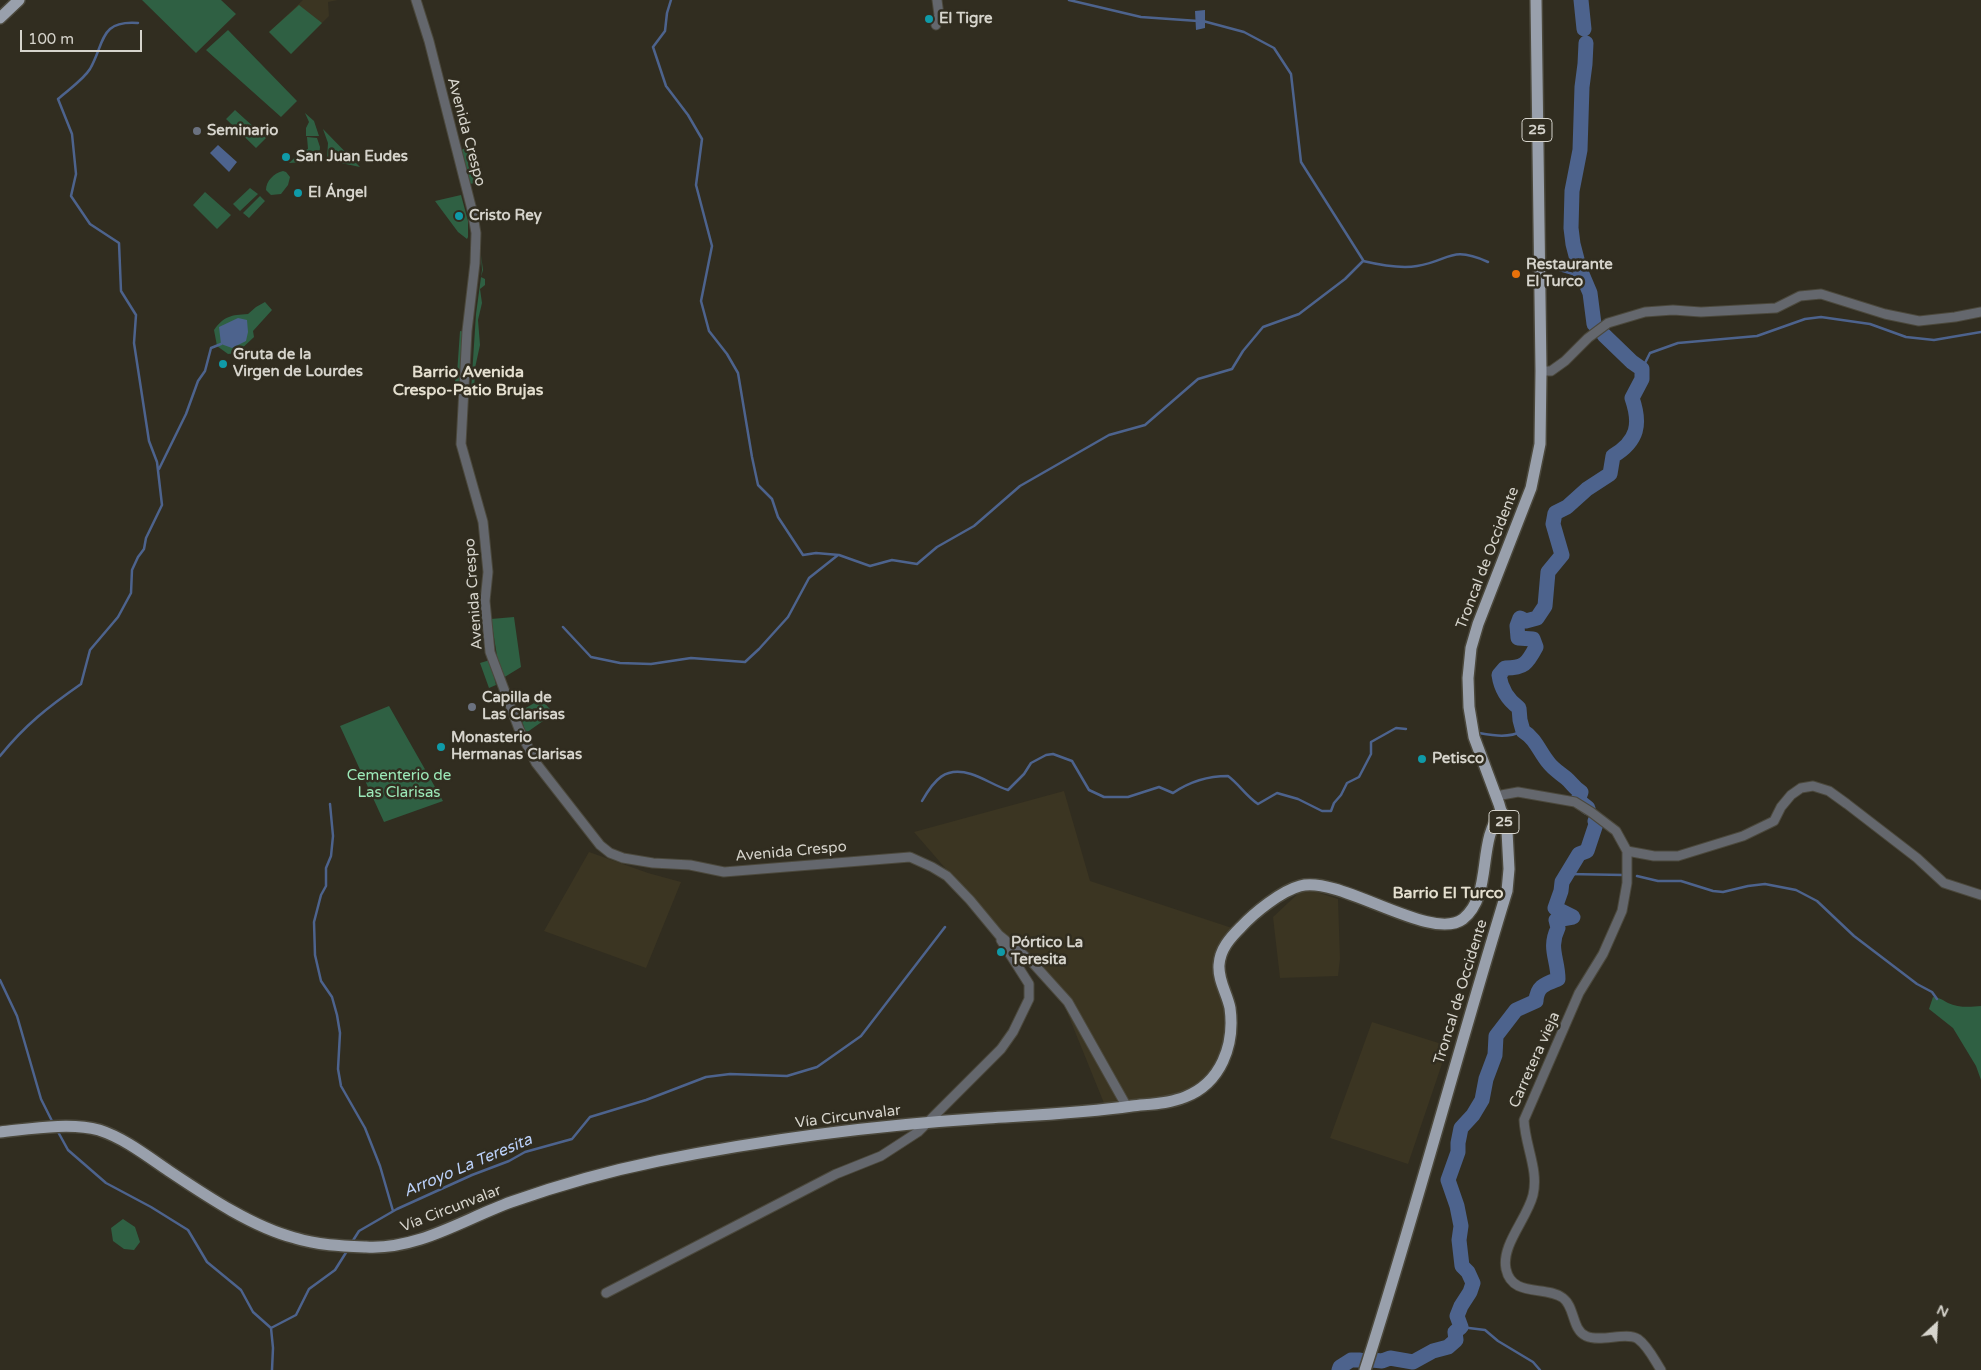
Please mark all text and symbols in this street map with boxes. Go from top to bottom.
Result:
place label: El Tigre [939,10,992,28]
marker: El Tigre [923,13,935,25]
scale bar [22,20,145,52]
text: 100 m [28,30,74,48]
street label: Avenida Crespo [443,76,489,188]
road number: 25 [1522,118,1552,142]
place label: Seminario [207,122,278,140]
marker: Seminario [191,125,203,137]
place label: San Juan Eudes [296,148,408,166]
marker: San Juan Eudes [280,151,292,163]
place label: El Ángel [308,184,367,202]
marker: El Ángel [292,187,304,199]
place label: Cristo Rey [469,207,542,225]
marker: Cristo Rey [453,210,465,222]
place label: Restaurante El Turco [1526,256,1613,291]
marker: Restaurante El Turco [1510,268,1522,280]
place label: Gruta de la Virgen de Lourdes [233,346,363,381]
marker: Gruta de la Virgen de Lourdes [217,358,229,370]
district label: Barrio Avenida Crespo-Patio Brujas [393,363,543,401]
street label: Troncal de Occidente [1453,485,1523,631]
street label: Avenida Crespo [461,538,487,650]
place label: Capilla de Las Clarisas [482,689,565,724]
marker: Capilla de Las Clarisas [466,701,478,713]
place label: Monasterio Hermanas Clarisas [451,729,582,764]
marker: Monasterio Hermanas Clarisas [435,741,447,753]
place label: Petisco [1432,750,1484,768]
marker: Petisco [1416,753,1428,765]
park label: Cementerio de Las Clarisas [347,767,451,802]
road number: 25 [1489,810,1519,834]
street label: Avenida Crespo [735,838,847,866]
district label: Barrio El Turco [1392,884,1504,904]
street label: Troncal de Occidente [1430,917,1492,1067]
place label: Pórtico La Teresita [1011,934,1083,969]
marker: Pórtico La Teresita [995,946,1007,958]
street label: Carretera vieja [1506,1009,1564,1111]
street label: Vía Circunvalar [794,1102,902,1132]
water label: Arroyo La Teresita [401,1130,535,1202]
street label: Vía Circunvalar [398,1182,504,1236]
north arrow [1911,1300,1961,1350]
text: N [1934,1301,1951,1321]

